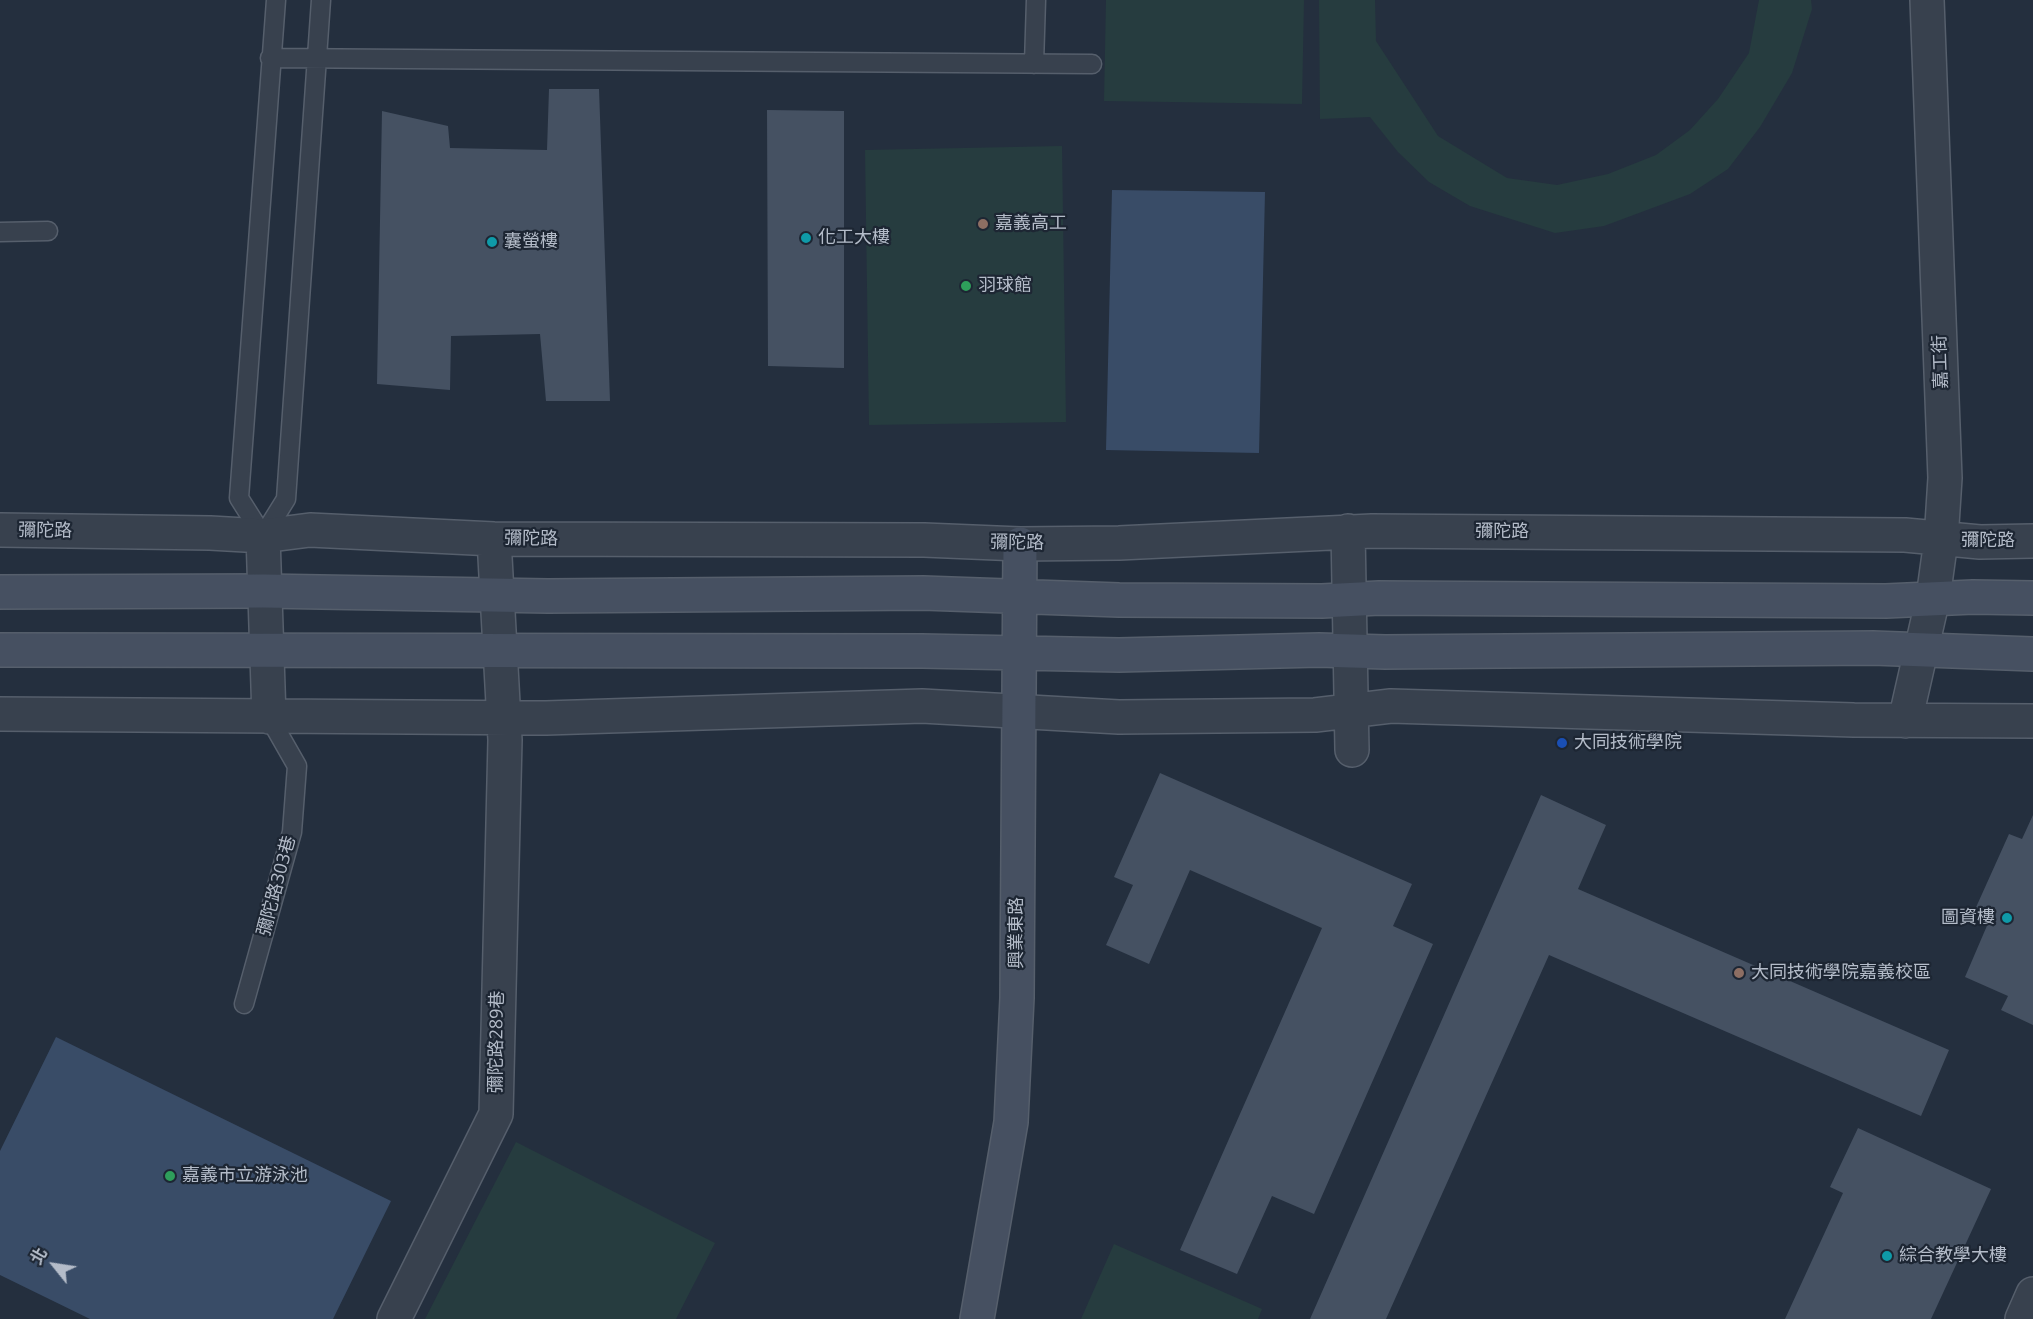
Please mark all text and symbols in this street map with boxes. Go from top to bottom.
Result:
place label: 嘉義高工 [995,213,1067,235]
marker: 嘉義高工 [976,217,990,231]
place label: 化工大樓 [818,227,890,249]
place label: 囊螢樓 [504,231,558,253]
marker: 化工大樓 [799,231,813,245]
marker: 囊螢樓 [485,235,499,249]
place label: 羽球館 [978,275,1032,297]
marker: 羽球館 [959,279,973,293]
street label: 嘉工街 [1929,335,1953,389]
street label: 彌陀路 [18,520,72,542]
street label: 彌陀路 [1475,521,1529,543]
street label: 彌陀路 [504,528,558,550]
street label: 彌陀路 [1961,530,2015,552]
street label: 彌陀路 [990,532,1044,554]
place label: 大同技術學院 [1574,732,1682,754]
marker: 大同技術學院 [1555,736,1569,750]
street label: 彌陀路303巷 [253,834,301,938]
street label: 興業東路 [1006,897,1028,969]
place label: 圖資樓 [1941,907,1995,929]
marker: 圖資樓 [2000,911,2014,925]
place label: 大同技術學院嘉義校區 [1751,962,1931,984]
marker: 大同技術學院嘉義校區 [1732,966,1746,980]
street label: 彌陀路289巷 [485,990,509,1094]
place label: 嘉義市立游泳池 [182,1165,308,1187]
marker: 嘉義市立游泳池 [163,1169,177,1183]
north arrow [24,1235,84,1295]
text: 北 [25,1244,52,1268]
place label: 綜合教學大樓 [1899,1245,2007,1267]
marker: 綜合教學大樓 [1880,1249,1894,1263]

